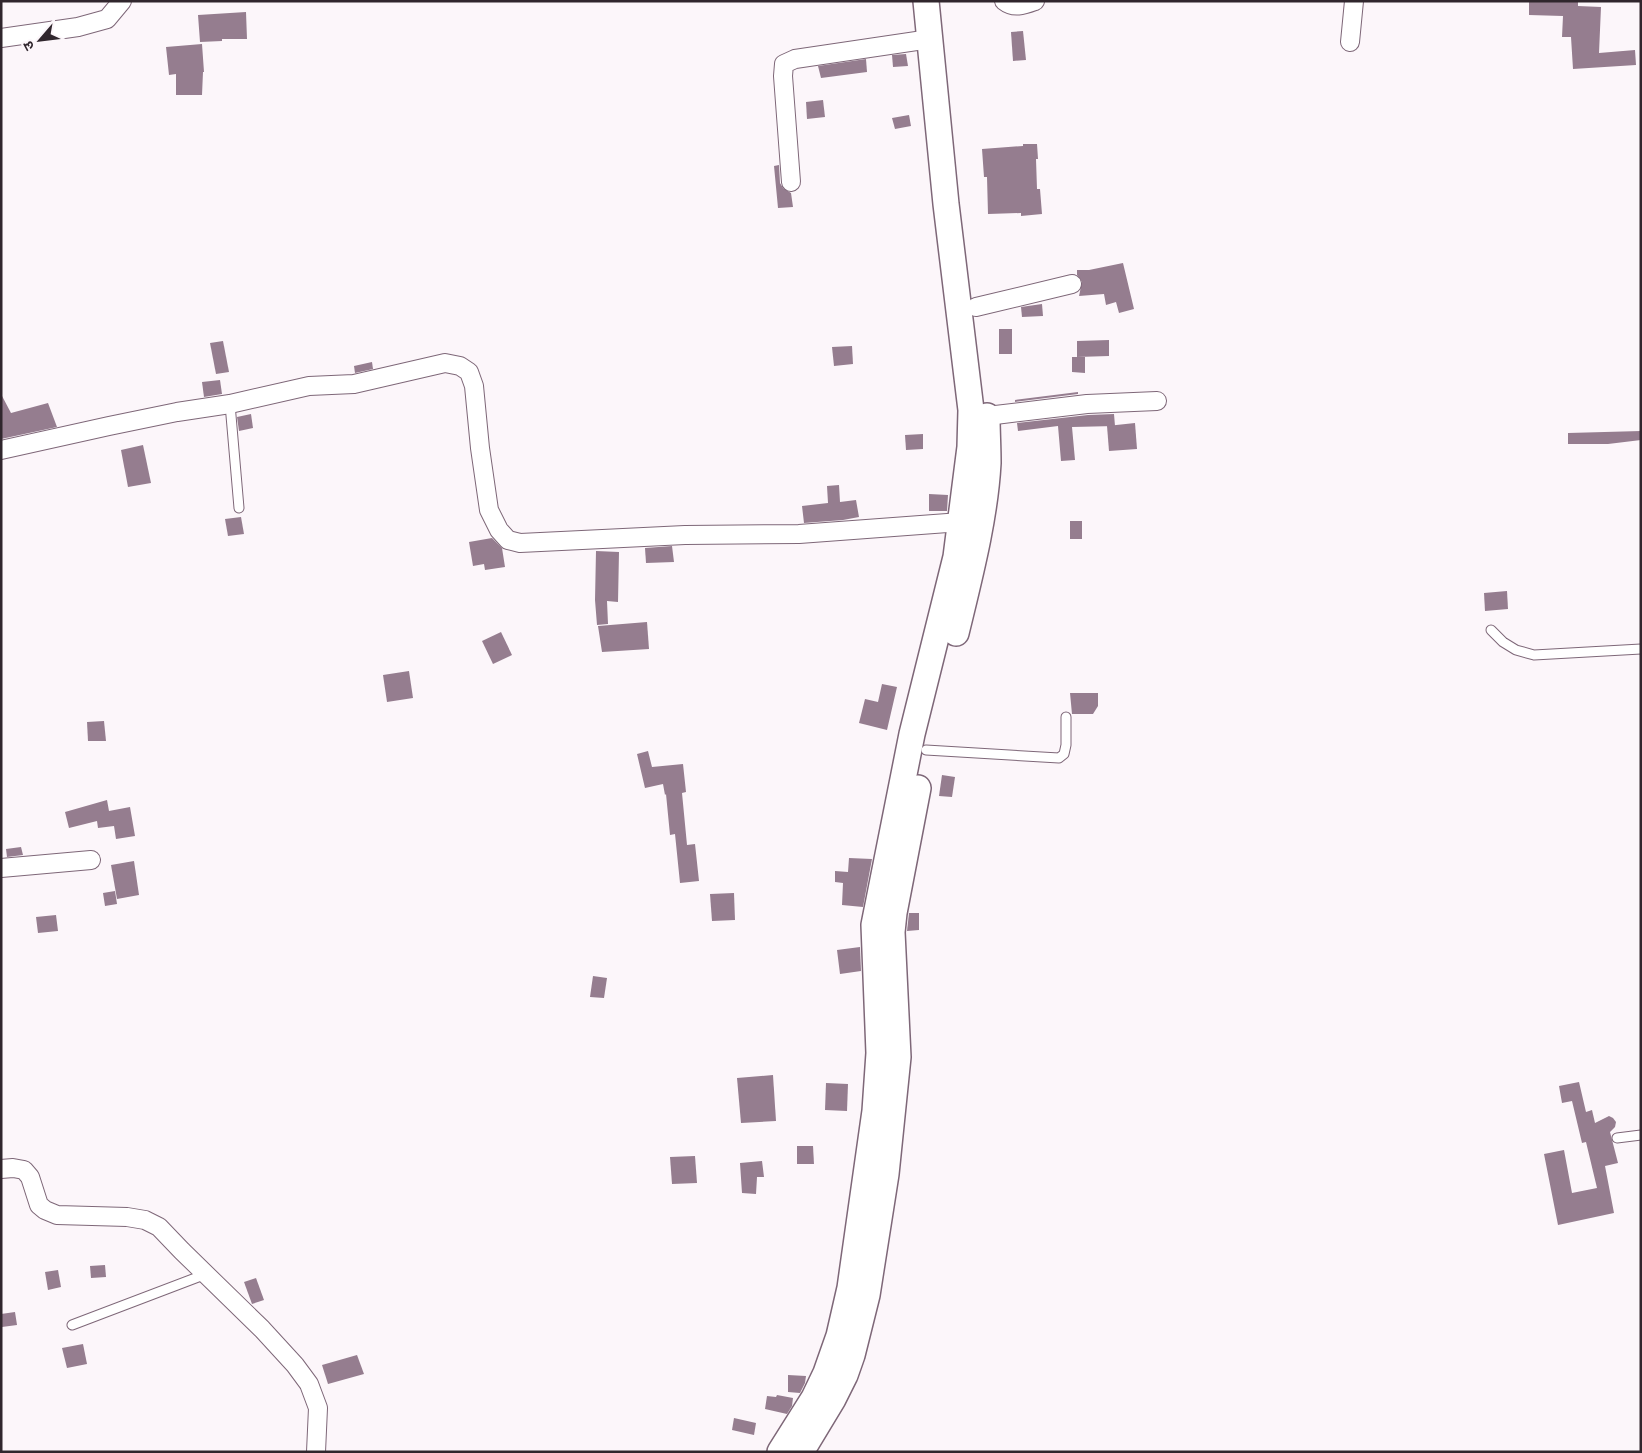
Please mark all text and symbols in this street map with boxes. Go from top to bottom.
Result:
north arrow [15,15,65,65]
text: उ [19,38,38,53]

